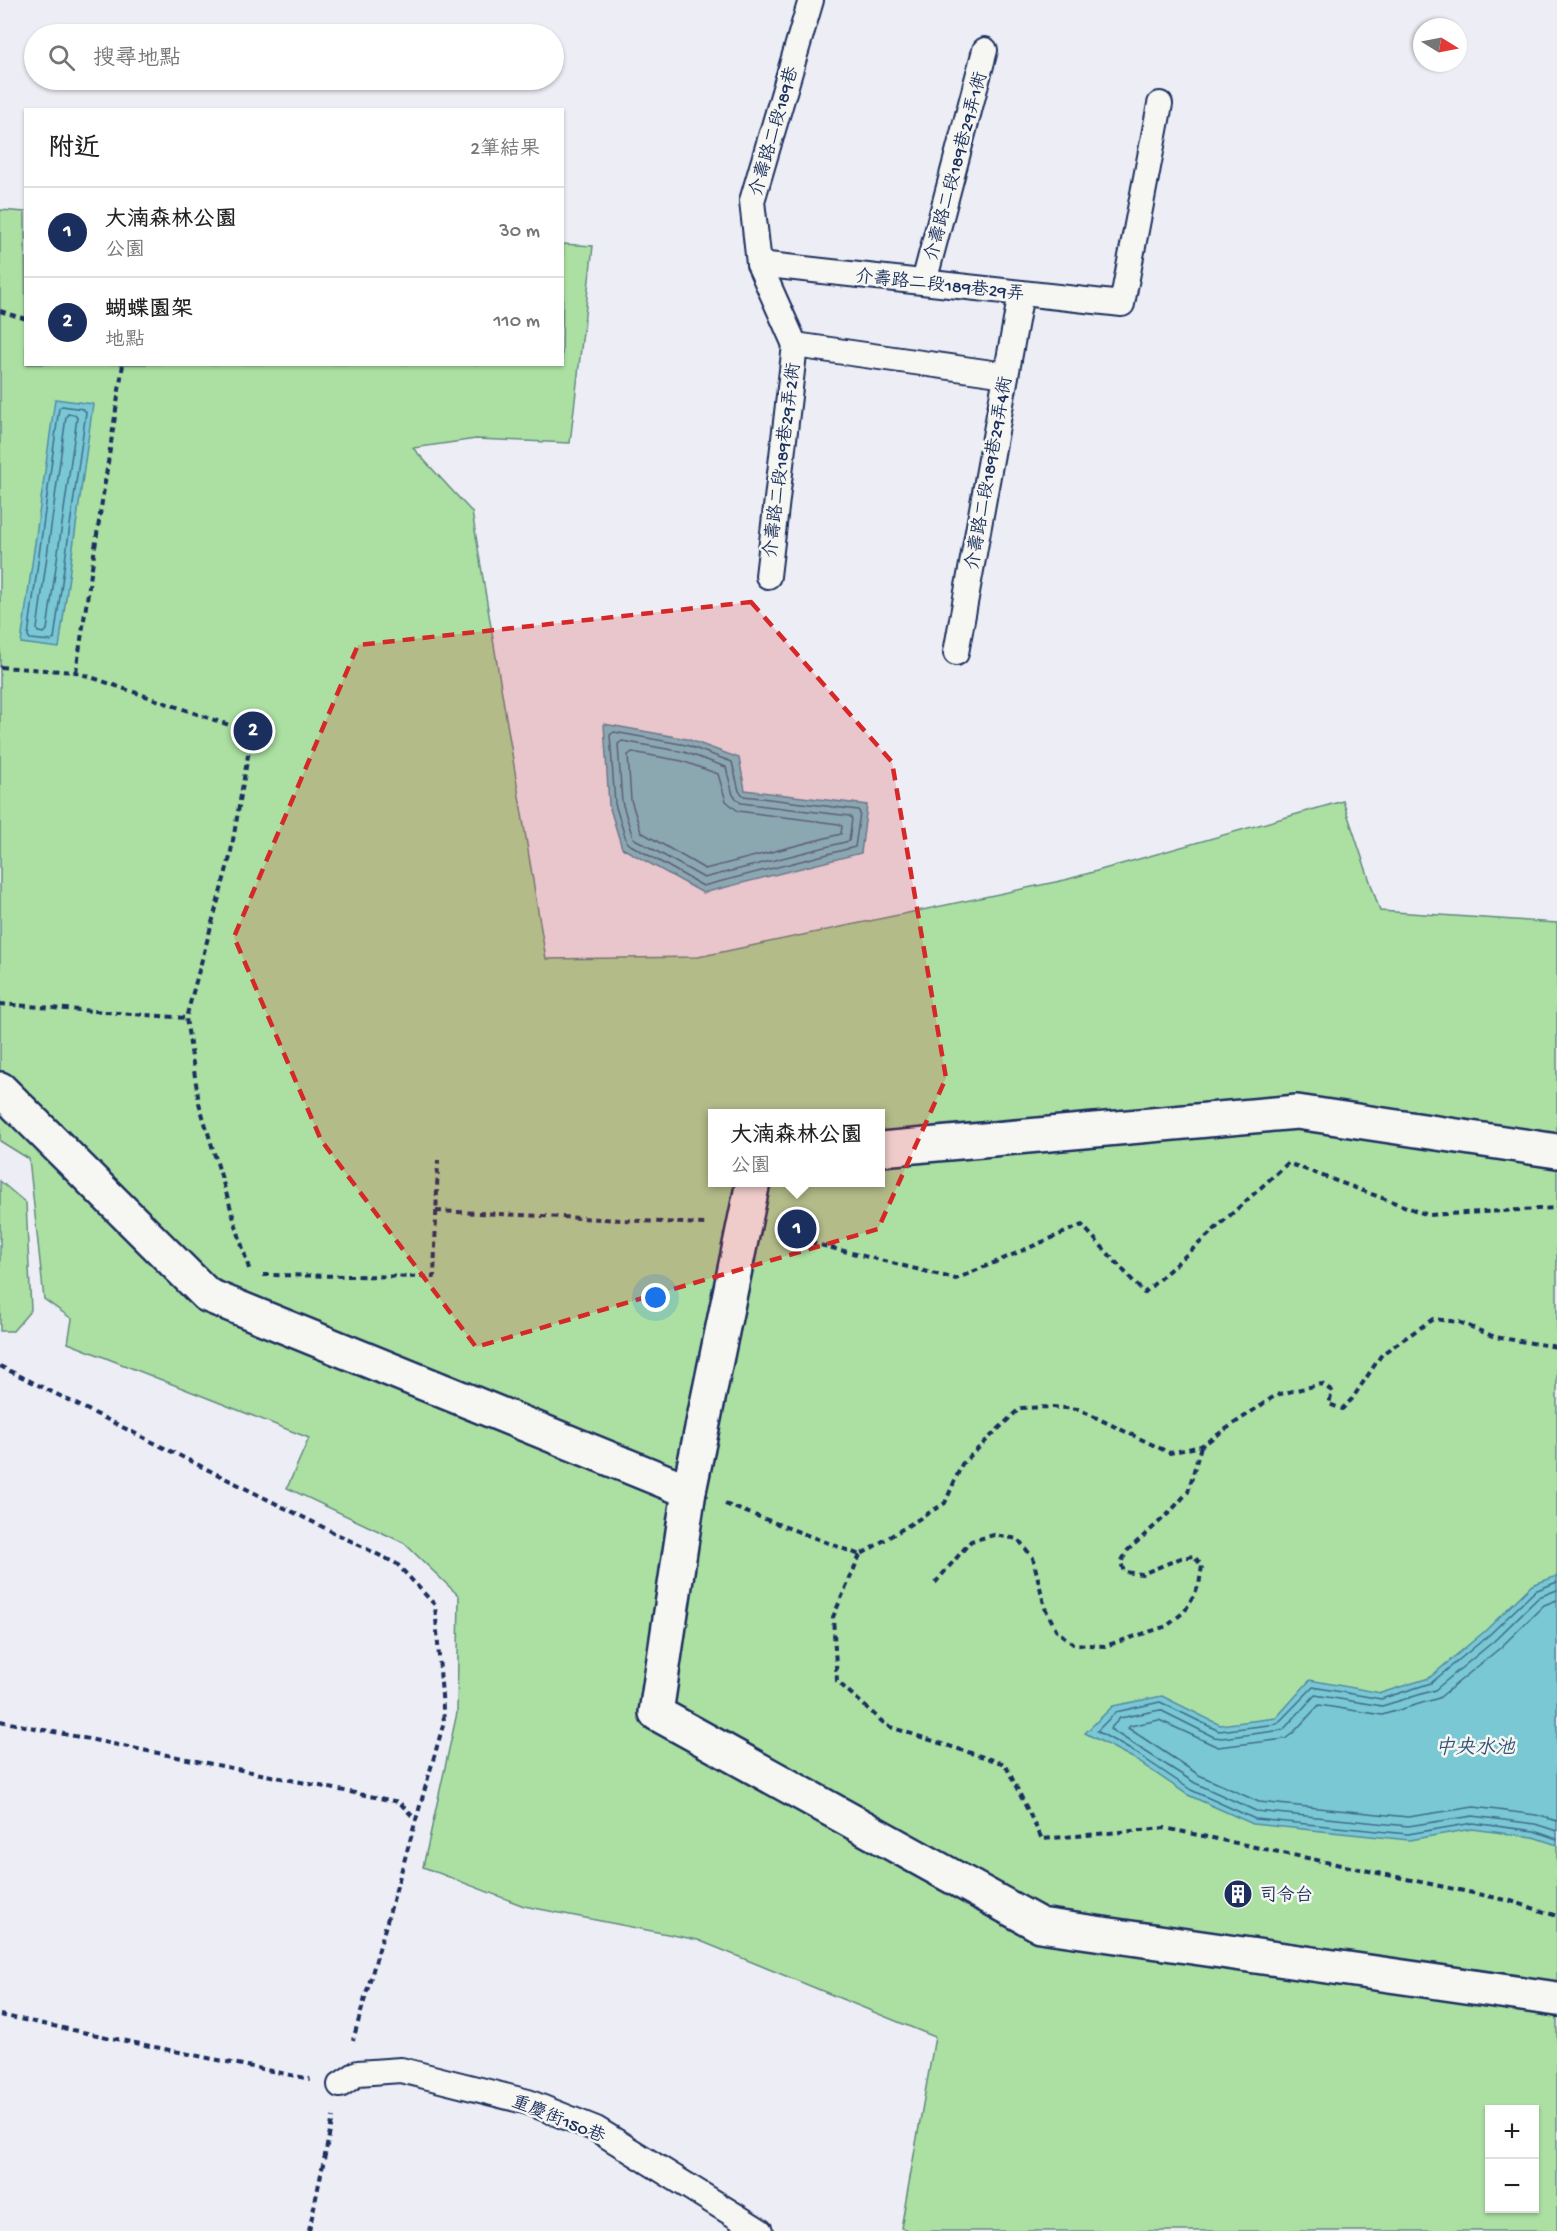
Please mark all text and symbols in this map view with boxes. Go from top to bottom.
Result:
north arrow [1413,18,1467,72]
search box [24,24,564,90]
icon: search [45,41,78,74]
text: 搜尋地點 [93,47,181,73]
street label: 介壽路二段189巷 [746,64,804,199]
street label: 介壽路二段189巷29弄1衖 [921,69,993,264]
text: 附近 [48,135,100,166]
text: 2筆結果 [470,139,540,162]
text: 大湳森林公園 [105,208,237,234]
text: 1 [63,221,72,244]
text: 30 m [499,221,540,244]
text: 公園 [105,240,145,263]
street label: 介壽路二段189巷29弄 [854,266,1025,306]
text: 蝴蝶園架 [105,298,193,324]
text: 2 [63,311,72,334]
text: 110 m [494,311,540,334]
text: 地點 [105,330,145,353]
street label: 介壽路二段189巷29弄2衖 [760,361,806,559]
street label: 介壽路二段189巷29弄4衖 [962,375,1018,572]
pin: 2 [234,708,272,754]
popup [708,1109,885,1187]
text: 大湳森林公園 [730,1124,863,1150]
text: 公園 [730,1156,770,1179]
pin: 1 [778,1206,816,1252]
your location [641,1283,670,1312]
water label: 中央水池 [1435,1736,1516,1761]
building icon: 司令台 [1222,1878,1254,1910]
place label: 司令台 [1259,1885,1313,1907]
street label: 重慶街150巷 [508,2091,608,2149]
map controls [1485,2105,1539,2213]
button: + [1485,2105,1539,2159]
button: − [1485,2159,1539,2213]

